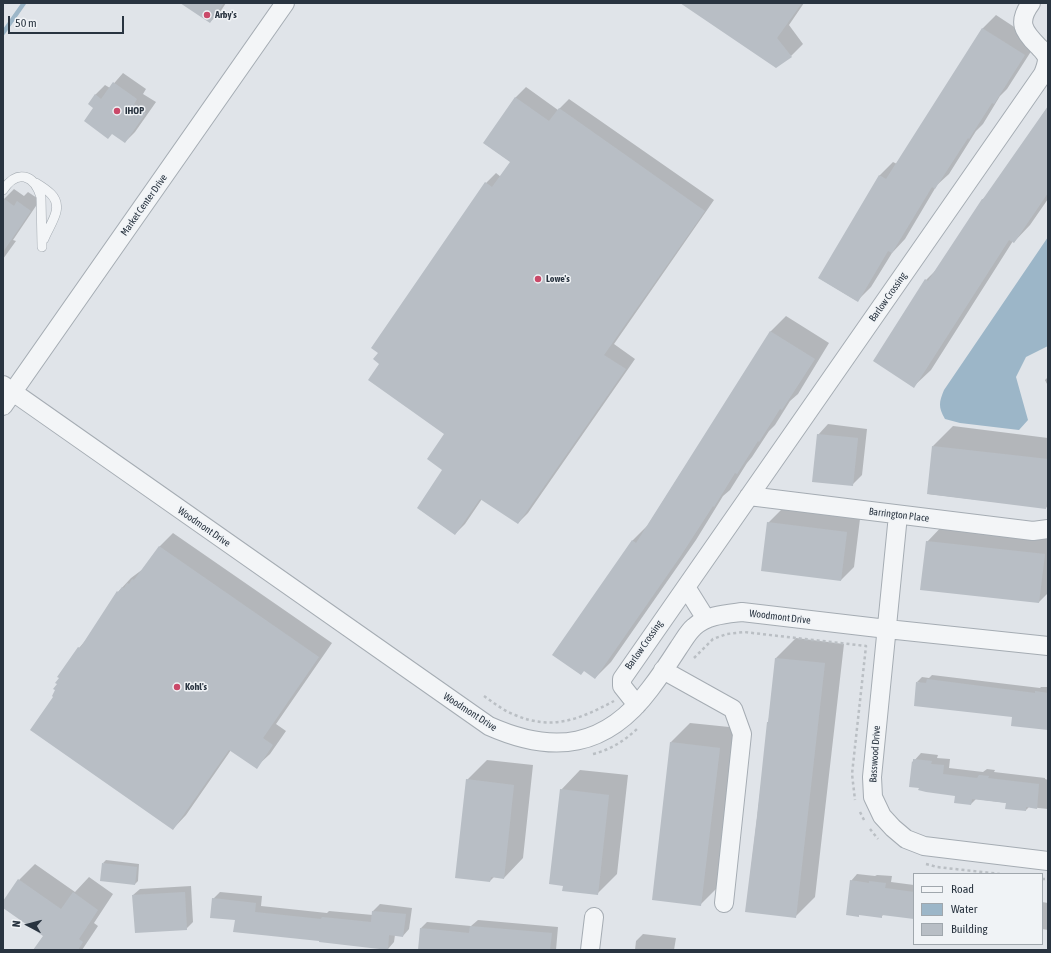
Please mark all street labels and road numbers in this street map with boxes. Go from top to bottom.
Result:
street label: Market Center Drive [118,172,170,238]
street label: Barlow Crossing [867,270,909,324]
street label: Woodmont Drive [175,504,233,550]
street label: Barrington Place [868,505,930,525]
street label: Woodmont Drive [749,607,811,627]
street label: Barlow Crossing [623,618,665,672]
street label: Woodmont Drive [441,690,499,734]
street label: Basswood Drive [867,725,883,783]

